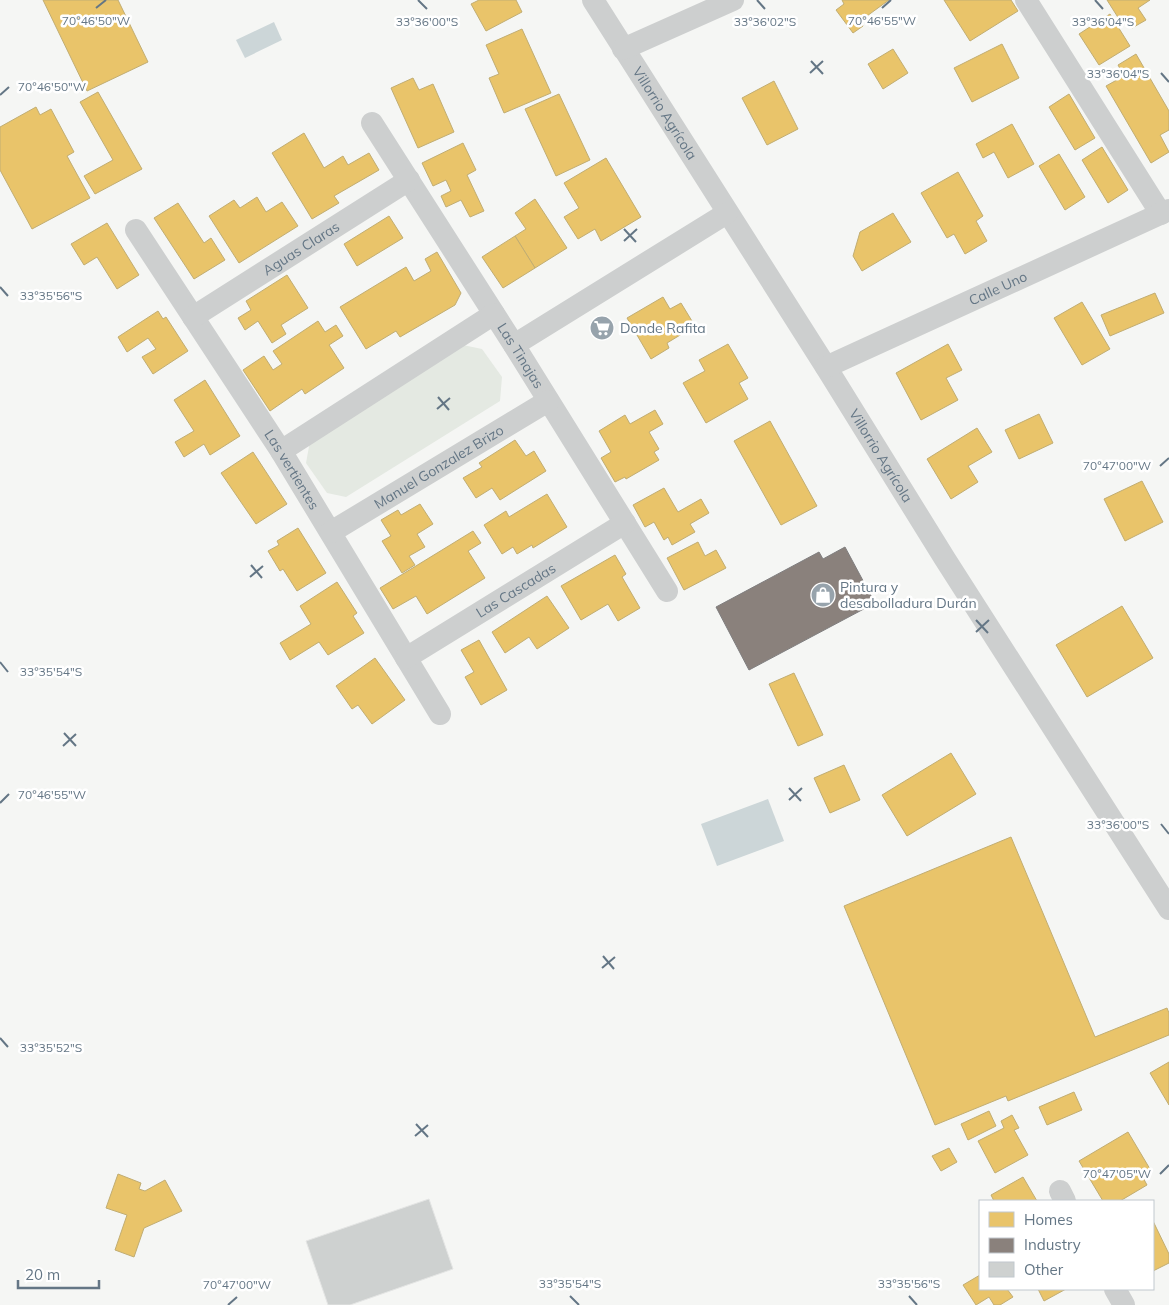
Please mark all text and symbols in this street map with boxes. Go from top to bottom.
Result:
text: 70°46'50"W [62,13,130,28]
text: 70°46'55"W [848,13,916,28]
text: 33°36'00"S [396,14,458,29]
text: 33°36'02"S [734,14,796,29]
text: 33°36'04"S [1072,14,1134,29]
street label: Villorrio Agrícola [629,63,701,163]
text: 33°36'04"S [1087,66,1149,81]
text: 70°46'50"W [18,79,86,94]
street label: Aguas Claras [259,217,343,279]
street label: Calle Uno [966,267,1030,309]
text: 33°35'56"S [20,288,82,303]
supermarket icon: Donde Rafita [589,315,615,341]
place label: Donde Rafita [620,319,706,337]
street label: Las Tinajas [493,320,548,392]
street label: Villorrio Agrícola [845,406,917,506]
street label: Manuel Gonzalez Brizo [371,421,507,513]
street label: Las vertientes [261,426,323,513]
text: 70°47'00"W [1083,458,1151,473]
street label: Las Cascadas [473,559,559,622]
place label: Pintura y desabolladura Durán [840,578,977,612]
shop icon: Pintura y desabolladura Durán [810,582,836,608]
text: 33°35'54"S [20,664,82,679]
text: 70°46'55"W [18,787,86,802]
text: 33°36'00"S [1087,817,1149,832]
text: 33°35'52"S [20,1040,82,1055]
text: 70°47'05"W [1083,1166,1151,1181]
legend [979,1200,1154,1290]
text: Homes [1024,1210,1073,1229]
text: Industry [1024,1235,1081,1254]
scale bar [18,1258,99,1290]
text: Other [1024,1260,1064,1279]
text: 20 m [25,1265,60,1284]
text: 33°35'54"S [539,1276,601,1291]
text: 33°35'56"S [878,1276,940,1291]
text: 70°47'00"W [203,1277,271,1292]

